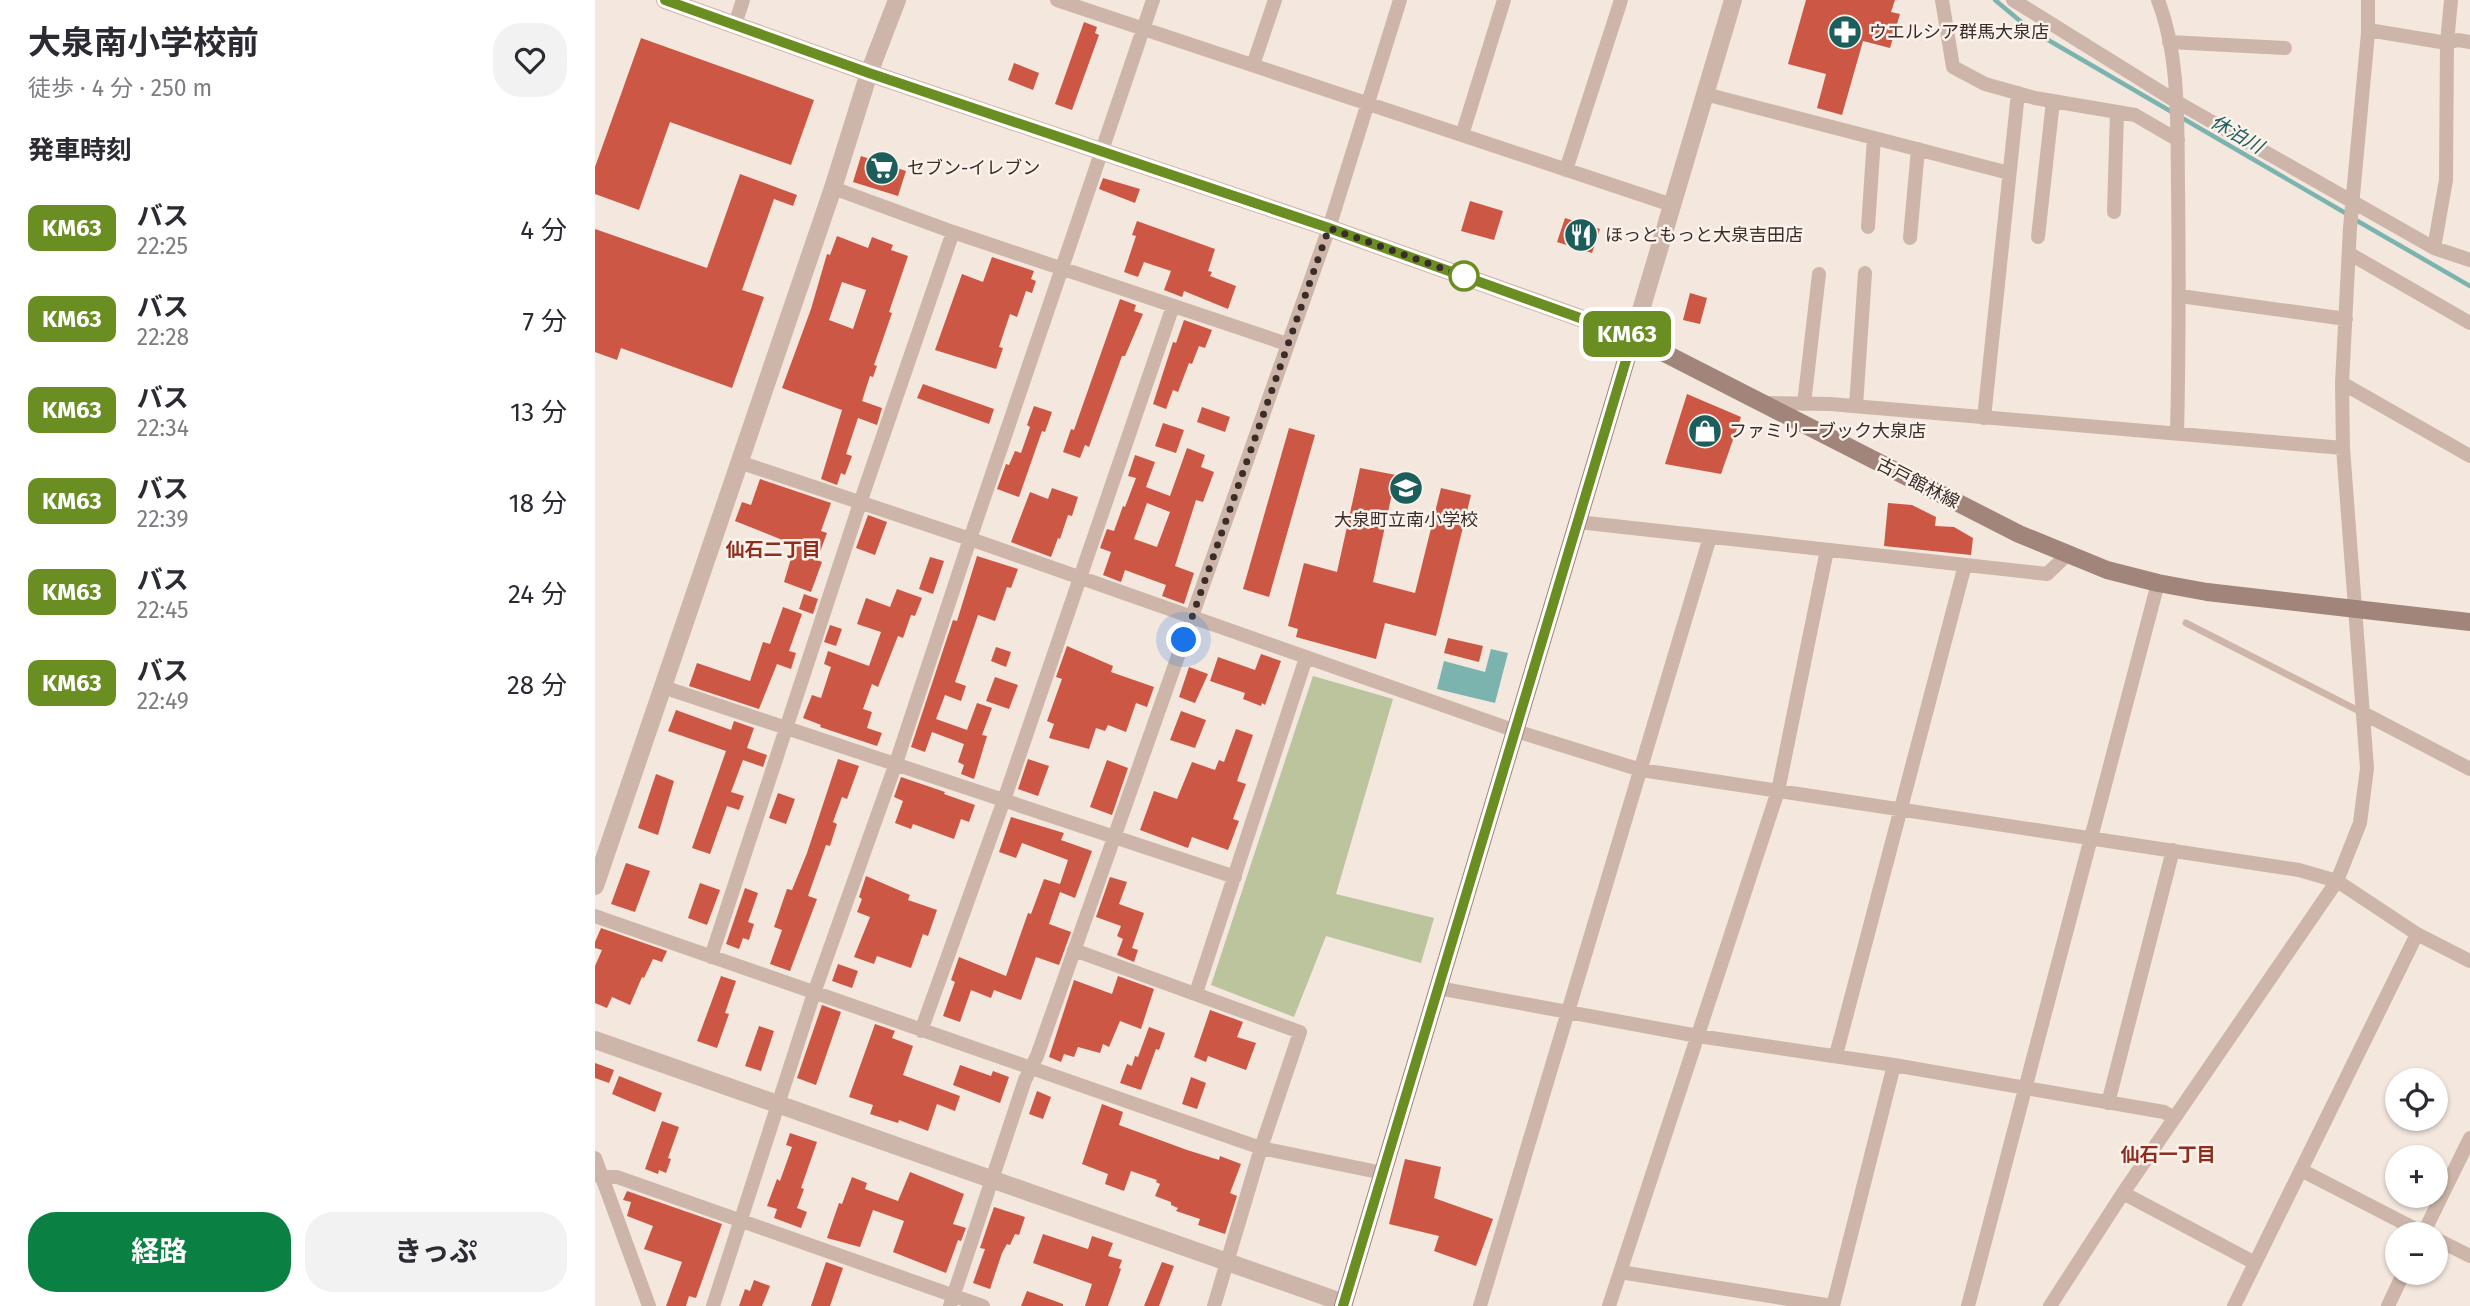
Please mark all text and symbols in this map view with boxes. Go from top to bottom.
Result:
pharmacy icon: ウエルシア群馬大泉店 [1826,13,1864,51]
place label: ウエルシア群馬大泉店 [1869,21,2049,43]
text: 大泉南小学校前 [28,23,259,63]
button: heart [493,23,567,97]
text: 徒歩 · 4 分 · 250 m [28,74,212,102]
water label: 休泊川 [2207,110,2269,159]
text: 発車時刻 [28,135,132,166]
supermarket icon: セブン-イレブン [863,149,901,187]
place label: セブン-イレブン [907,157,1040,179]
text: バス [137,201,189,232]
text: KM63 [42,214,102,242]
text: 4 分 [520,215,567,246]
restaurant icon: ほっともっと大泉吉田店 [1562,216,1600,254]
place label: ほっともっと大泉吉田店 [1605,224,1803,246]
text: 22:25 [137,232,188,260]
unlabelled marker [1449,261,1479,291]
text: バス [137,292,189,323]
text: KM63 [42,305,102,333]
text: 7 分 [523,306,567,337]
line badge: KM63 [1578,311,1676,357]
text: KM63 [1597,320,1657,348]
text: 22:28 [137,323,189,351]
text: バス [137,383,189,414]
text: KM63 [42,396,102,424]
text: 13 分 [510,397,567,428]
shop icon: ファミリーブック大泉店 [1686,412,1724,450]
text: 22:34 [137,414,189,442]
place label: ファミリーブック大泉店 [1729,420,1926,442]
street label: 古戸館林線 [1873,453,1963,513]
school or university icon: 大泉町立南小学校 [1387,469,1425,507]
text: バス [137,474,189,505]
text: KM63 [42,487,102,515]
text: 18 分 [509,488,567,519]
text: 22:39 [137,505,189,533]
place label: 大泉町立南小学校 [1334,509,1478,531]
district label: 仙石二丁目 [725,538,821,561]
text: バス [137,565,189,596]
text: KM63 [42,578,102,606]
text: 24 分 [508,579,567,610]
text: 22:45 [137,596,189,624]
your location [1166,622,1201,657]
text: バス [137,656,189,687]
text: KM63 [42,669,102,697]
text: 28 分 [507,670,567,701]
text: 22:49 [137,687,189,715]
map controls [2385,1068,2448,1285]
button: locate [2385,1068,2448,1131]
district label: 仙石一丁目 [2120,1143,2216,1166]
button: + [2385,1145,2448,1208]
button: 経路 [28,1212,291,1292]
button: きっぷ [305,1212,567,1292]
button: − [2385,1222,2448,1285]

